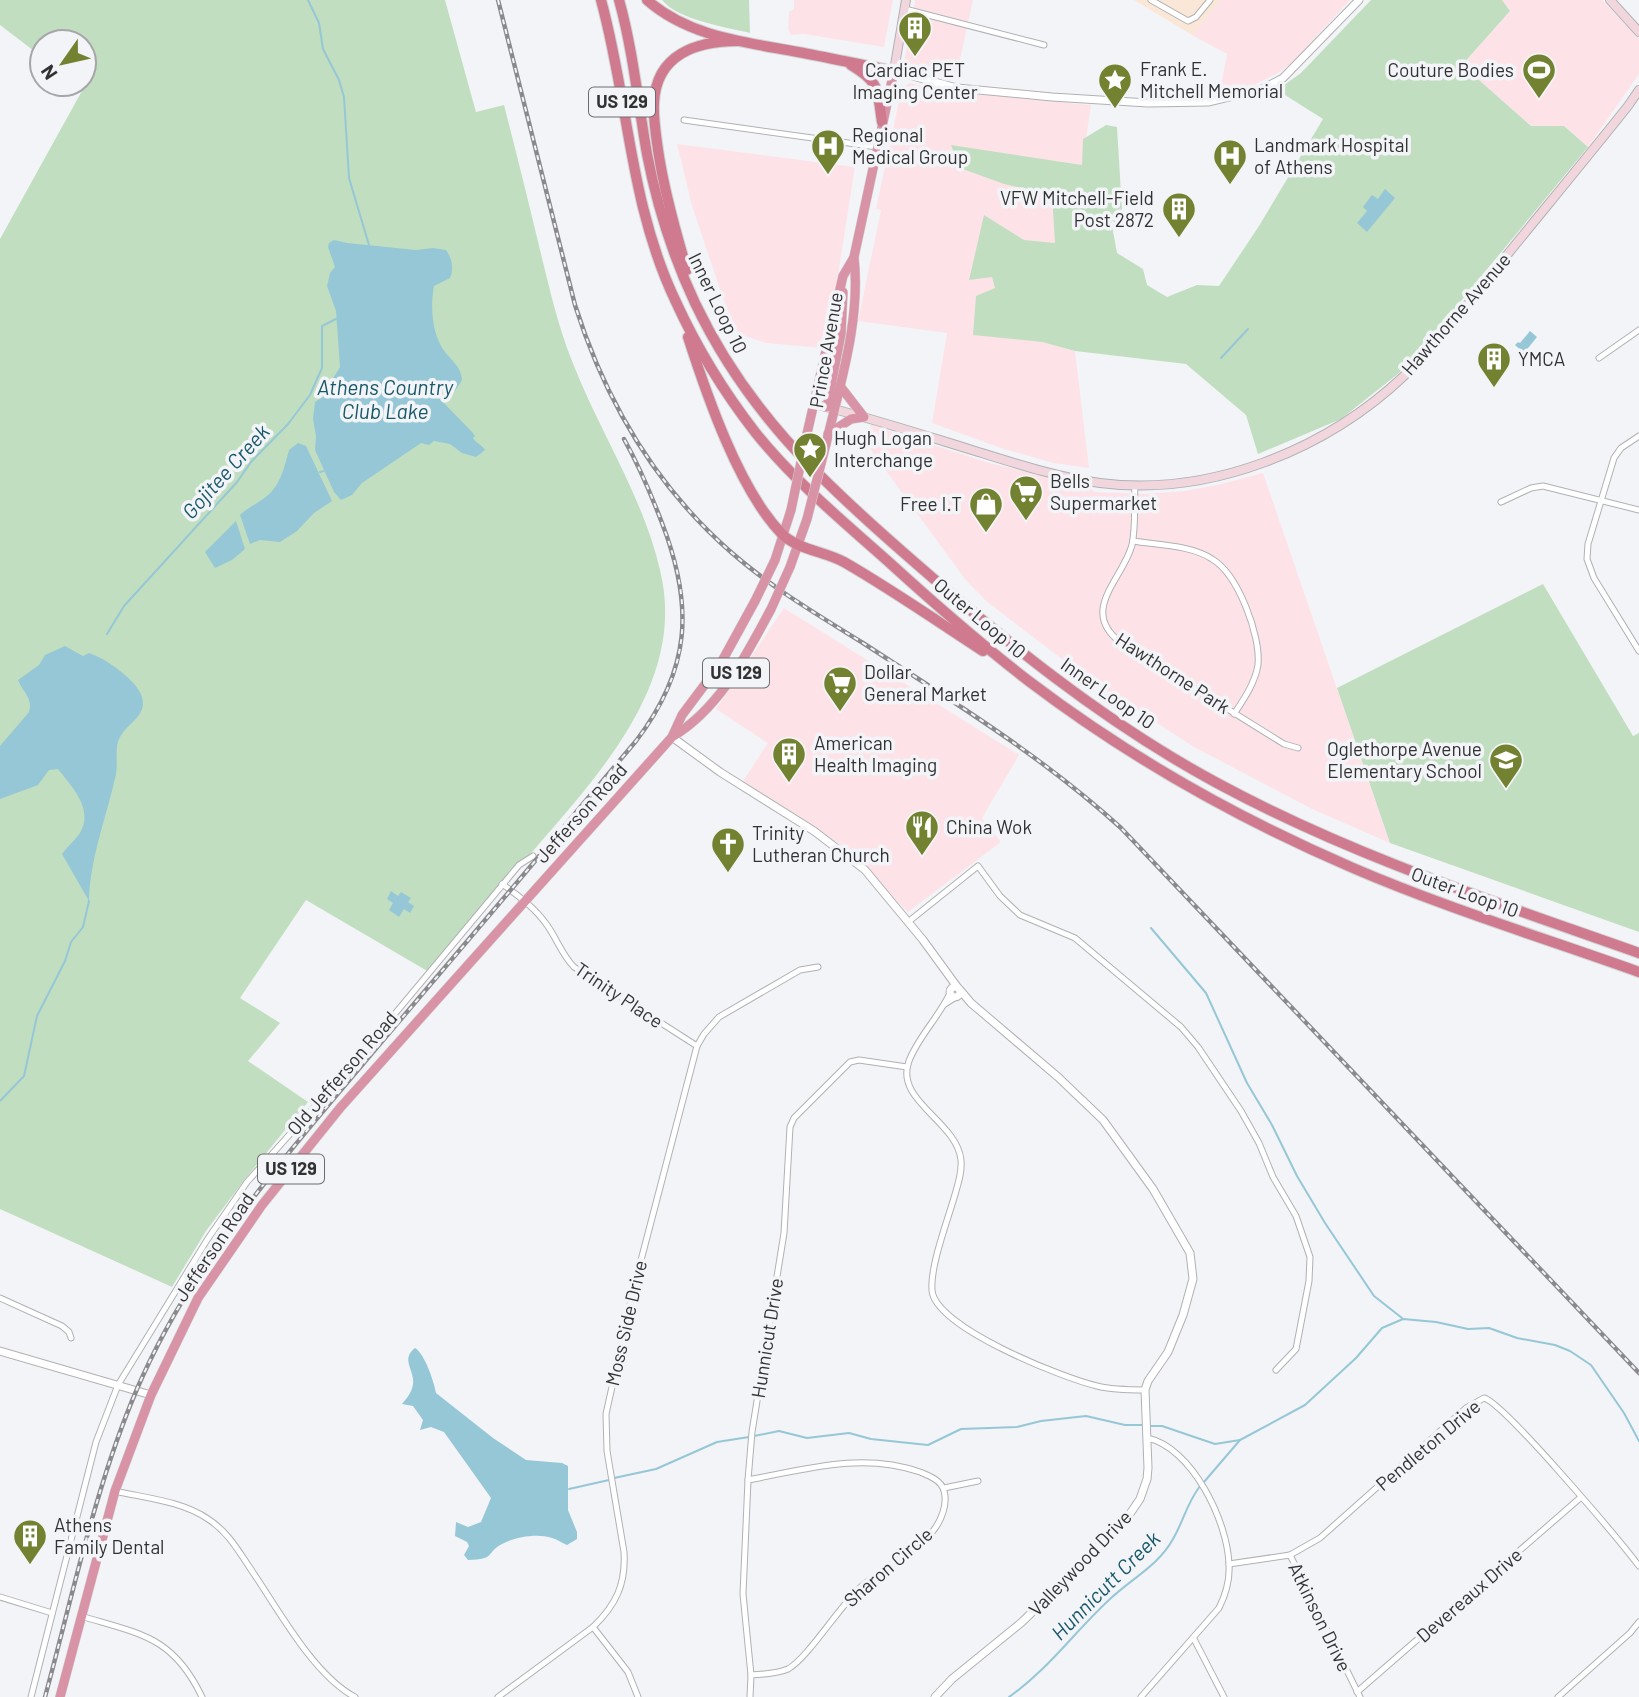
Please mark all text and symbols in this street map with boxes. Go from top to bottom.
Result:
building icon: Cardiac PET Imaging Center [896,9,934,58]
north arrow [28,28,98,98]
sports icon: Couture Bodies [1520,51,1558,100]
place label: Frank E. Mitchell Memorial [1140,57,1283,102]
place label: Cardiac PET Imaging Center [852,58,978,103]
place label: Couture Bodies [1388,58,1514,81]
text: N [35,61,62,84]
place icon: Frank E. Mitchell Memorial [1096,61,1134,110]
road number: US 129 [589,88,655,116]
place label: Regional Medical Group [852,123,968,168]
hospital icon: Regional Medical Group [809,127,847,176]
place label: Landmark Hospital of Athens [1254,133,1409,178]
hospital icon: Landmark Hospital of Athens [1211,137,1249,186]
place label: VFW Mitchell-Field Post 2872 [1000,186,1154,231]
building icon: VFW Mitchell-Field Post 2872 [1160,190,1198,239]
street label: Hawthorne Avenue [1396,248,1515,379]
street label: Inner Loop 10 [684,249,753,357]
street label: Prince Avenue [804,290,847,410]
building icon: YMCA [1475,340,1513,389]
place label: YMCA [1518,347,1565,370]
water label: Athens Country Club Lake [317,374,454,423]
water label: Gojitee Creek [176,418,274,523]
place label: Hugh Logan Interchange [834,426,933,471]
place icon: Hugh Logan Interchange [791,430,829,479]
place label: Bells Supermarket [1050,469,1157,514]
supermarket icon: Bells Supermarket [1007,473,1045,522]
shop icon: Free I.T [967,485,1005,534]
place label: Free I.T [900,492,962,515]
street label: Outer Loop 10 [930,573,1031,663]
street label: Hawthorne Park [1112,627,1235,718]
street label: Inner Loop 10 [1057,652,1160,733]
road number: US 129 [703,658,769,688]
place label: Dollar General Market [864,660,987,705]
supermarket icon: Dollar General Market [821,664,859,713]
place label: American Health Imaging [814,731,937,776]
building icon: American Health Imaging [770,735,808,784]
place label: Oglethorpe Avenue Elementary School [1327,737,1482,782]
school or university icon: Oglethorpe Avenue Elementary School [1487,741,1525,790]
street label: Jefferson Road [530,758,631,867]
restaurant icon: China Wok [903,808,941,857]
place label: China Wok [946,815,1032,838]
place label: Trinity Lutheran Church [752,821,890,866]
church icon: Trinity Lutheran Church [709,825,747,874]
street label: Outer Loop 10 [1408,861,1522,922]
street label: Trinity Place [571,957,668,1032]
street label: Old Jefferson Road [282,1006,402,1139]
road number: US 129 [258,1154,324,1184]
street label: Jefferson Road [169,1188,258,1305]
street label: Moss Side Drive [600,1258,651,1388]
street label: Hunnicut Drive [746,1276,787,1400]
street label: Pendleton Drive [1371,1394,1485,1495]
street label: Valleywood Drive [1023,1505,1136,1620]
place label: Athens Family Dental [54,1513,165,1558]
building icon: Athens Family Dental [11,1517,49,1566]
street label: Sharon Circle [839,1522,937,1611]
water label: Hunnicutt Creek [1045,1525,1165,1644]
street label: Devereaux Drive [1411,1543,1526,1647]
street label: Atkinson Drive [1284,1558,1357,1675]

